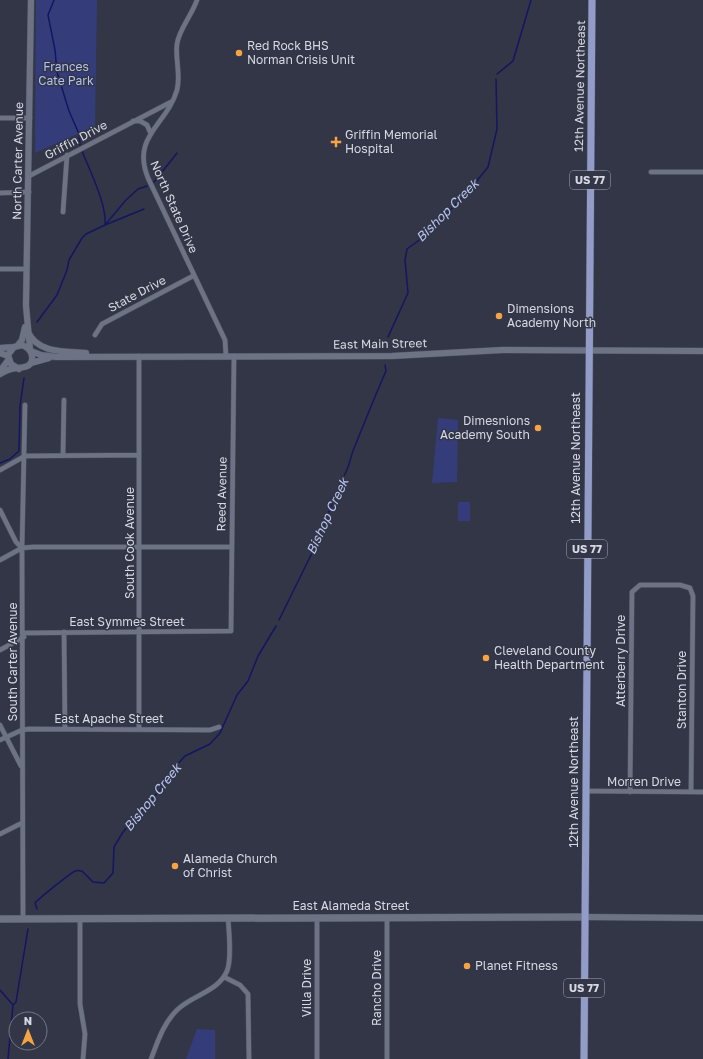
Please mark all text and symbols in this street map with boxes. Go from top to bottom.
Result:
street label: 12th Avenue Northeast [571,20,588,152]
place label: Red Rock BHS Norman Crisis Unit [247,38,355,67]
marker: Red Rock BHS Norman Crisis Unit [234,48,244,58]
park label: Frances Cate Park [38,59,94,88]
street label: North Carter Avenue [9,102,26,220]
street label: Griffin Drive [42,117,110,162]
place label: Griffin Memorial Hospital [345,127,438,156]
marker: Griffin Memorial Hospital [330,136,342,148]
street label: North State Drive [147,158,202,255]
road number: US 77 [570,171,610,189]
water label: Bishop Creek [412,174,483,245]
street label: State Drive [105,272,168,315]
place label: Dimensions Academy North [507,301,596,330]
marker: Dimensions Academy North [494,311,504,321]
street label: East Main Street [333,335,427,352]
street label: 12th Avenue Northeast [568,392,583,524]
place label: Dimesnions Academy South [440,413,530,442]
marker: Dimesnions Academy South [533,423,543,433]
street label: Reed Avenue [213,456,230,531]
water label: Bishop Creek [302,474,352,557]
street label: South Cook Avenue [122,487,137,599]
road number: US 77 [567,540,607,558]
street label: South Carter Avenue [5,602,20,721]
street label: East Symmes Street [69,614,185,629]
street label: Atterberry Drive [613,615,628,707]
place label: Cleveland County Health Department [494,643,605,672]
street label: Stanton Drive [674,651,689,729]
marker: Cleveland County Health Department [481,653,491,663]
street label: East Apache Street [54,711,164,726]
street label: 12th Avenue Northeast [566,716,581,848]
water label: Bishop Creek [120,759,185,834]
street label: Morren Drive [607,774,681,789]
place label: Alameda Church of Christ [183,851,277,880]
marker: Alameda Church of Christ [170,861,180,871]
street label: East Alameda Street [293,898,410,913]
street label: Rancho Drive [369,950,384,1026]
place label: Planet Fitness [475,958,558,973]
street label: Villa Drive [299,959,314,1017]
marker: Planet Fitness [462,961,472,971]
road number: US 77 [564,979,604,997]
north arrow [8,1011,48,1051]
text: N [24,1014,32,1027]

